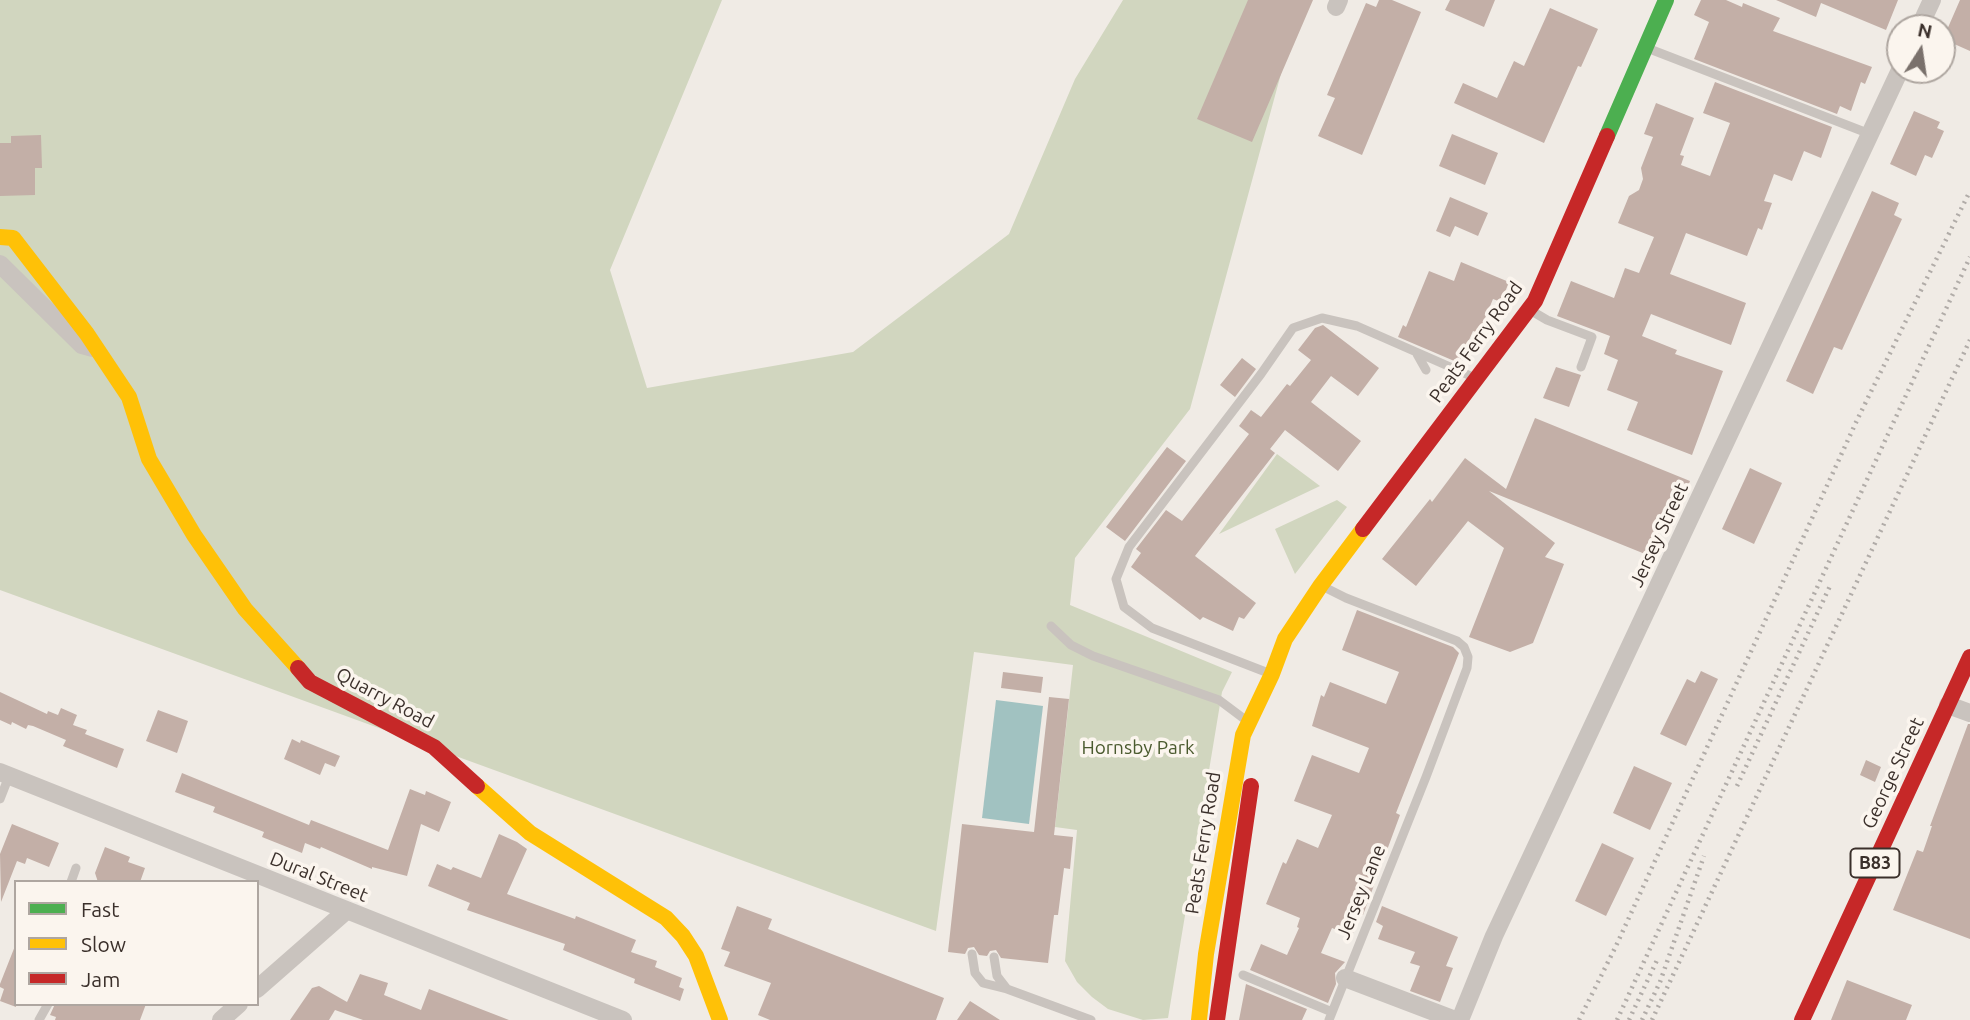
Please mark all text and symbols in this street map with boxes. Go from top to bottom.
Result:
north arrow [1886,14,1956,84]
text: N [1916,18,1934,43]
street label: Peats Ferry Road [1424,277,1528,407]
street label: Jersey Street [1625,479,1693,591]
street label: Quarry Road [332,663,438,733]
street label: George Street [1857,714,1929,832]
park label: Hornsby Park [1082,737,1194,759]
street label: Peats Ferry Road [1180,770,1226,916]
street label: Jersey Lane [1332,841,1390,943]
street label: Dural Street [267,847,371,907]
road number: B83 [1850,848,1899,878]
legend [14,880,259,1006]
text: Fast [81,897,119,921]
text: Slow [81,932,126,956]
text: Jam [81,967,120,991]

